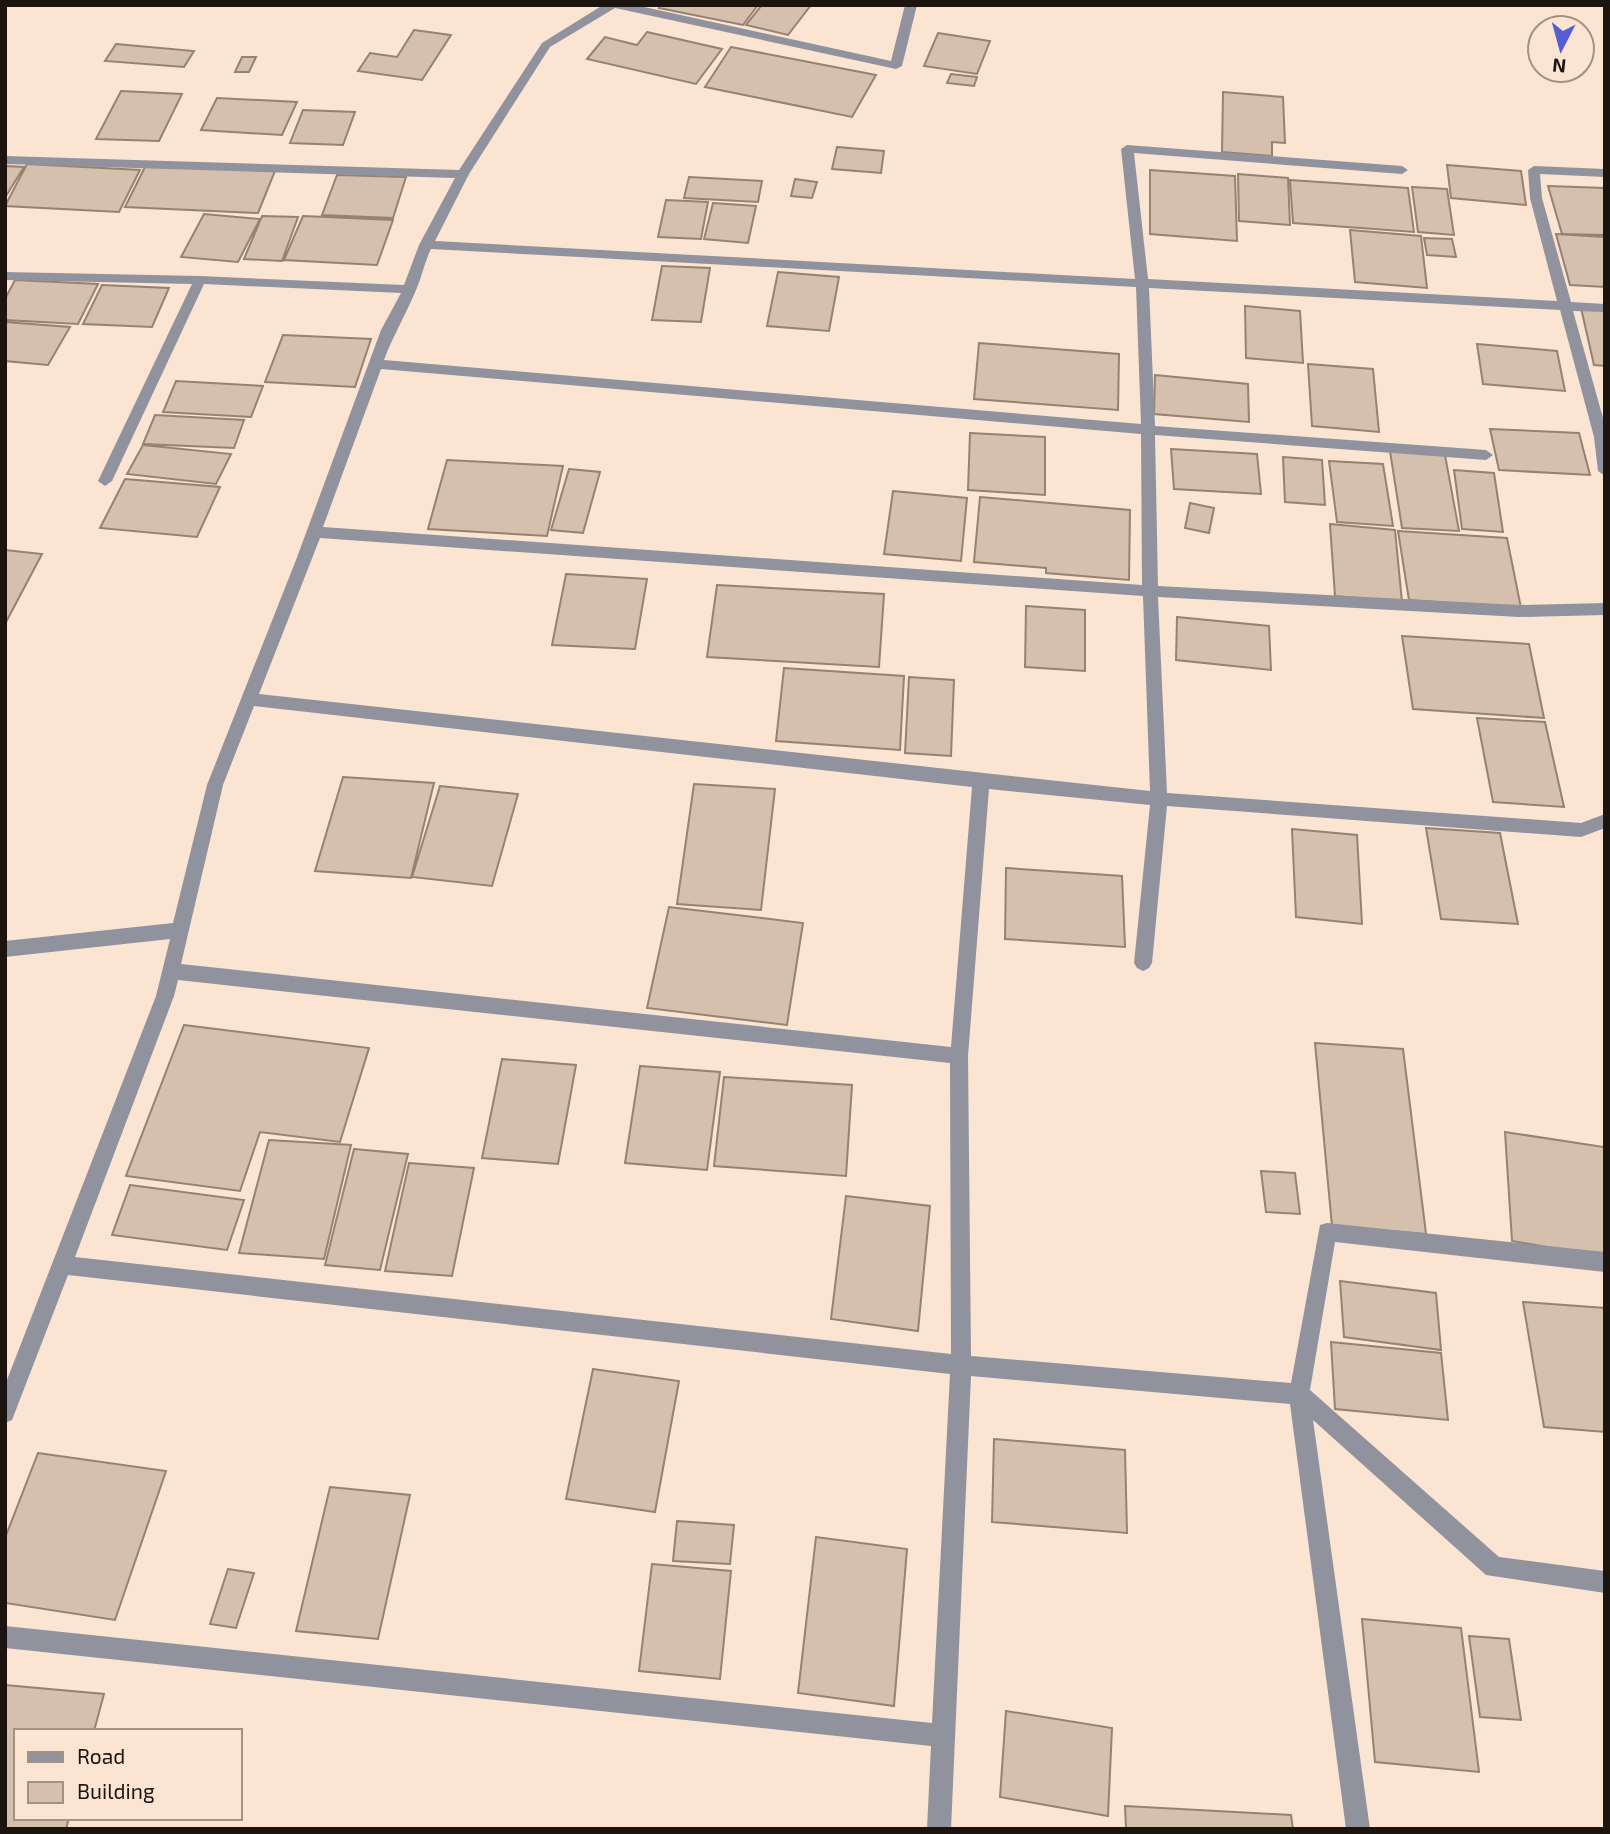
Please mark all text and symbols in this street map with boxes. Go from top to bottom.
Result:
north arrow [1526,14,1596,84]
text: N [1551,54,1567,79]
legend [14,1729,242,1820]
text: Road [77,1743,125,1768]
text: Building [77,1778,155,1803]

